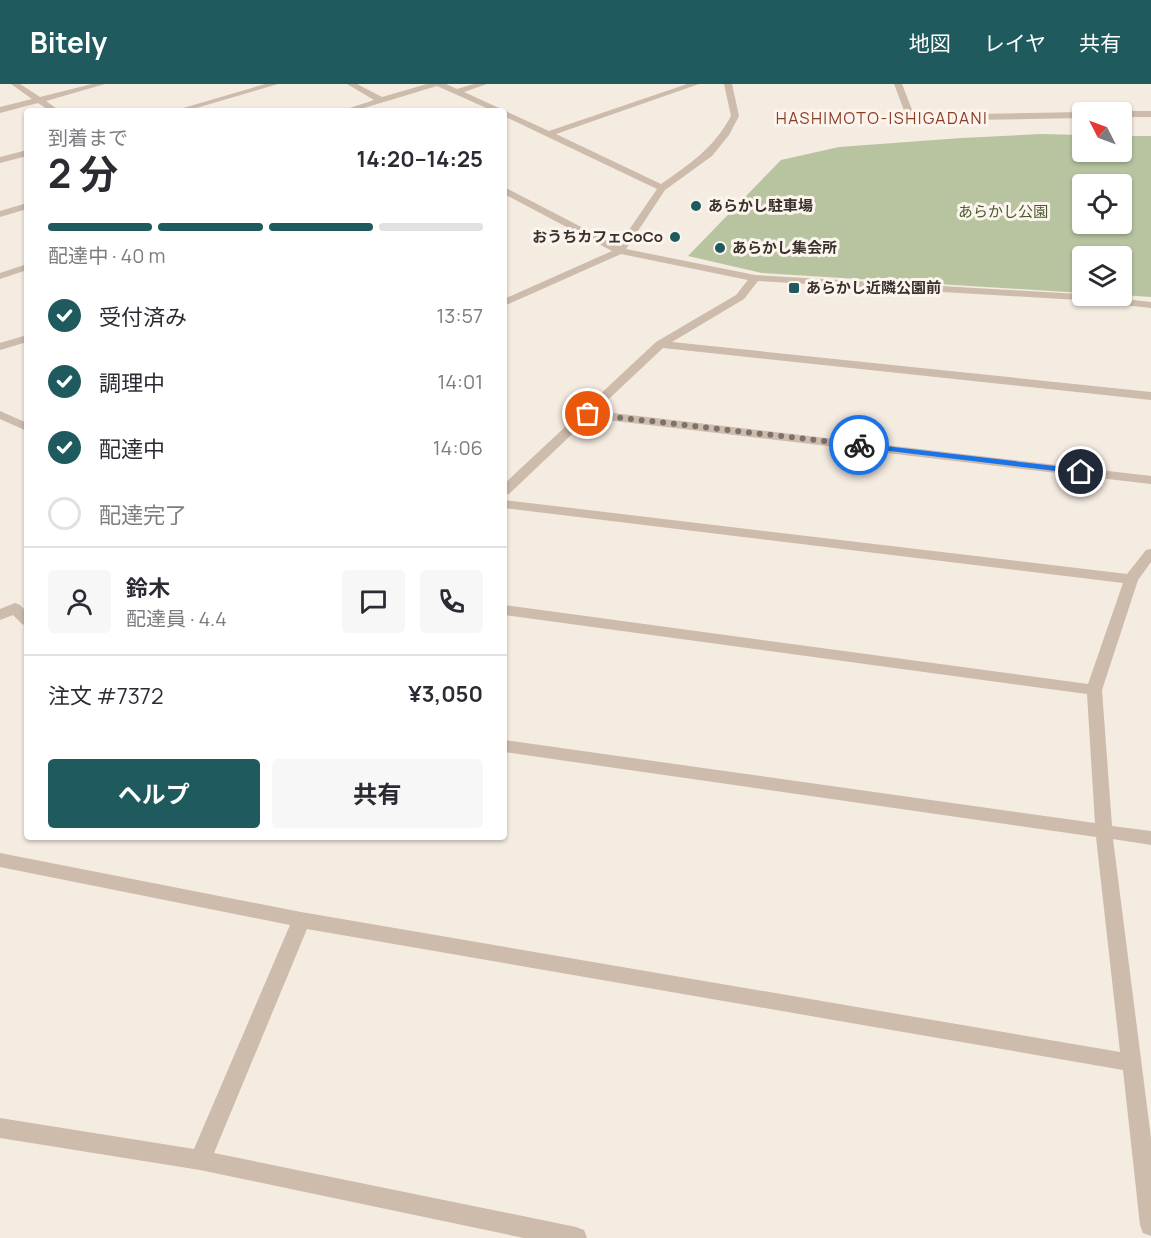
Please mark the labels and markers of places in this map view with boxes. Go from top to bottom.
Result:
place label: あらかし駐車場 [708,195,813,216]
marker: あらかし駐車場 [689,199,703,213]
place label: おうちカフェCoCo [532,226,663,247]
marker: おうちカフェCoCo [668,230,682,244]
place label: あらかし集会所 [732,237,837,258]
marker: あらかし集会所 [713,241,727,255]
place label: あらかし近隣公園前 [806,277,941,298]
marker: あらかし近隣公園前 [787,281,801,295]
pin [562,388,613,439]
pin [1055,446,1106,497]

